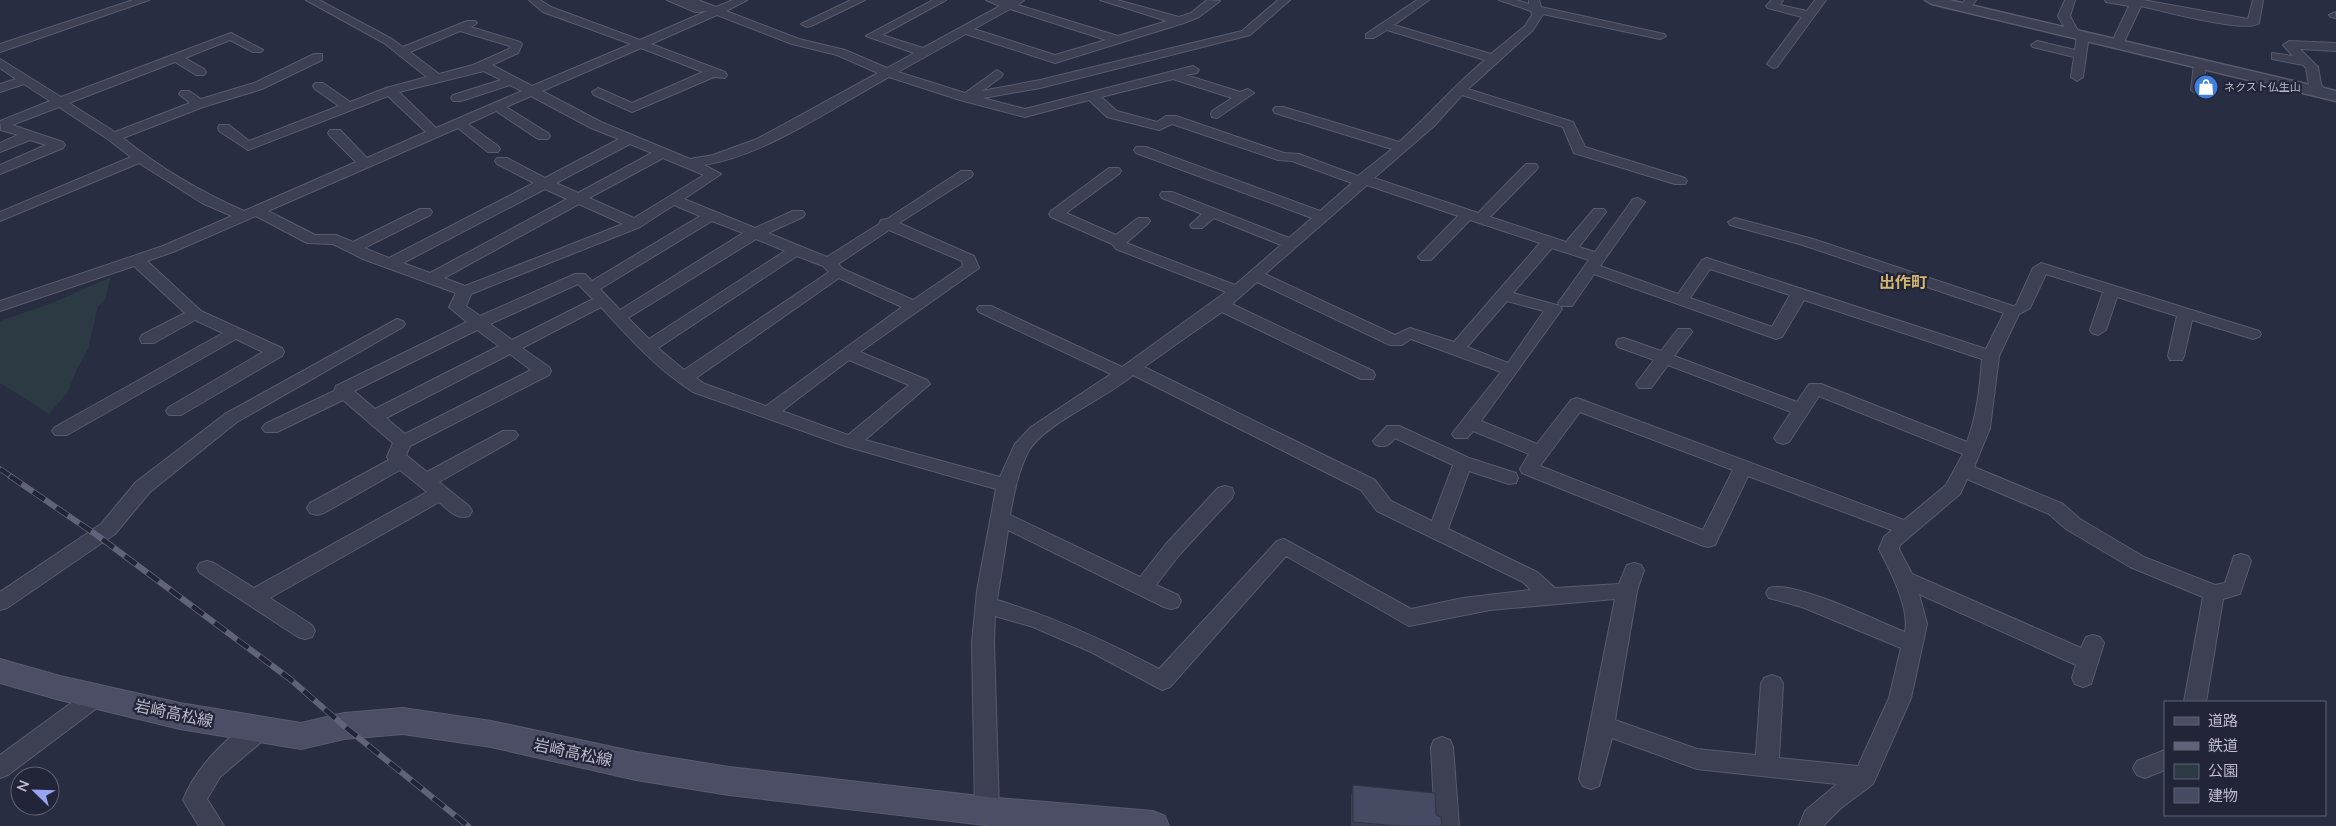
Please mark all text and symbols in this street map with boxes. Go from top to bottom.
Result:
shop icon: ネクスト仏生山 [2193,74,2219,100]
place label: ネクスト仏生山 [2224,80,2301,93]
district label: 出作町 [1879,272,1927,291]
street label: 岩崎高松線 [133,695,215,730]
legend [2164,701,2326,816]
text: 道路 [2208,711,2238,729]
street label: 岩崎高松線 [532,734,614,769]
text: 鉄道 [2208,736,2238,754]
text: 公園 [2208,761,2238,779]
north arrow [10,766,60,816]
text: N [13,777,33,794]
text: 建物 [2208,786,2238,804]

